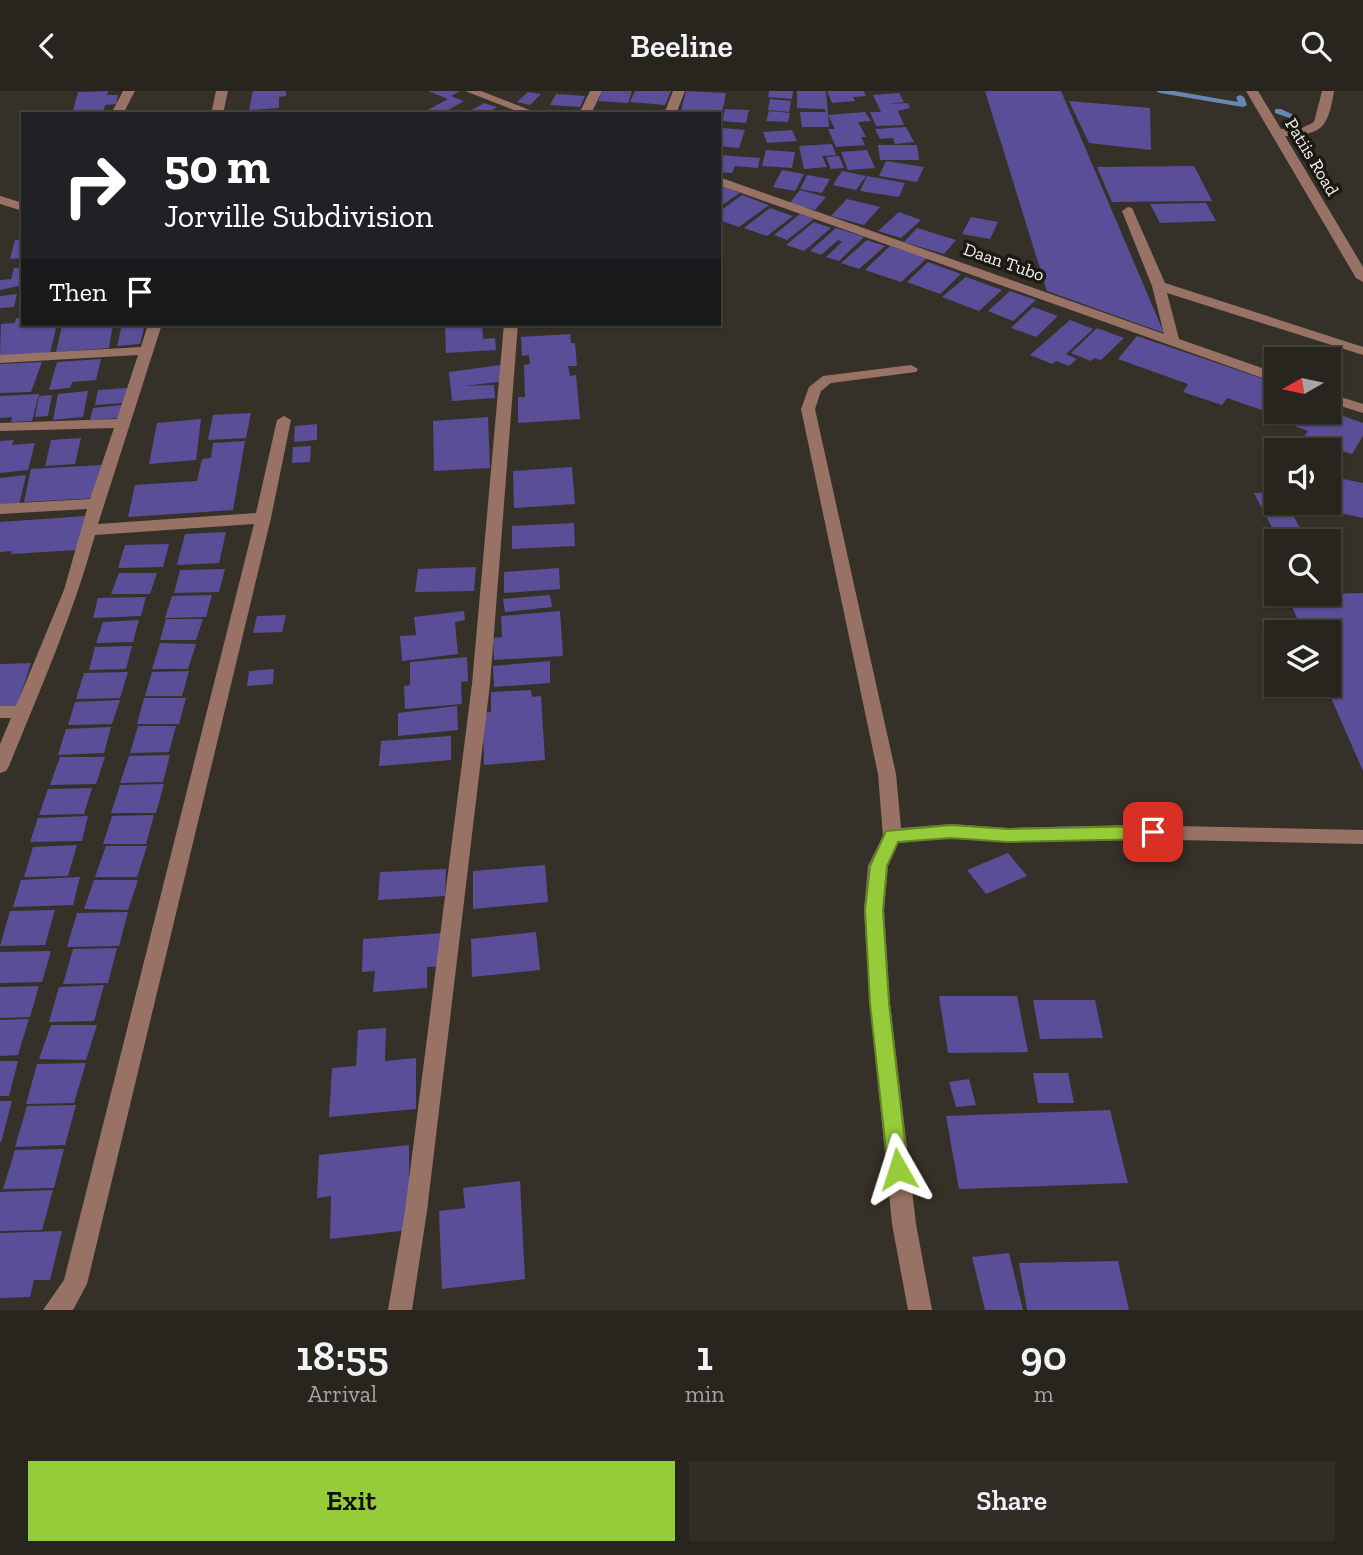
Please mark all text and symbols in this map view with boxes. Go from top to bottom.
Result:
icon: back [28,27,66,65]
text: Beeline [630,27,733,65]
icon: search [1297,27,1335,65]
street label: Patiis Road [1280,114,1344,200]
text: 50 m [164,137,270,196]
icon: right [49,140,140,231]
text: Jorville Subdivision [164,197,433,235]
street label: Daan Tubo [961,238,1047,286]
icon: arrive [121,273,159,311]
text: Then [49,276,107,308]
north arrow [1264,347,1340,423]
map controls [1264,347,1341,697]
button: sound [1264,438,1341,515]
button: search [1264,529,1341,606]
button: layers [1264,620,1341,697]
pin [1123,802,1183,862]
icon: arrive [1134,813,1172,851]
position arrow [861,1132,935,1206]
text: 18:55 [296,1330,389,1381]
text: 1 [696,1330,713,1381]
text: 90 [1020,1330,1067,1381]
text: Arrival [308,1380,377,1408]
text: min [685,1380,724,1408]
text: m [1034,1380,1054,1408]
button: Exit [28,1461,675,1541]
button: Share [689,1461,1335,1541]

